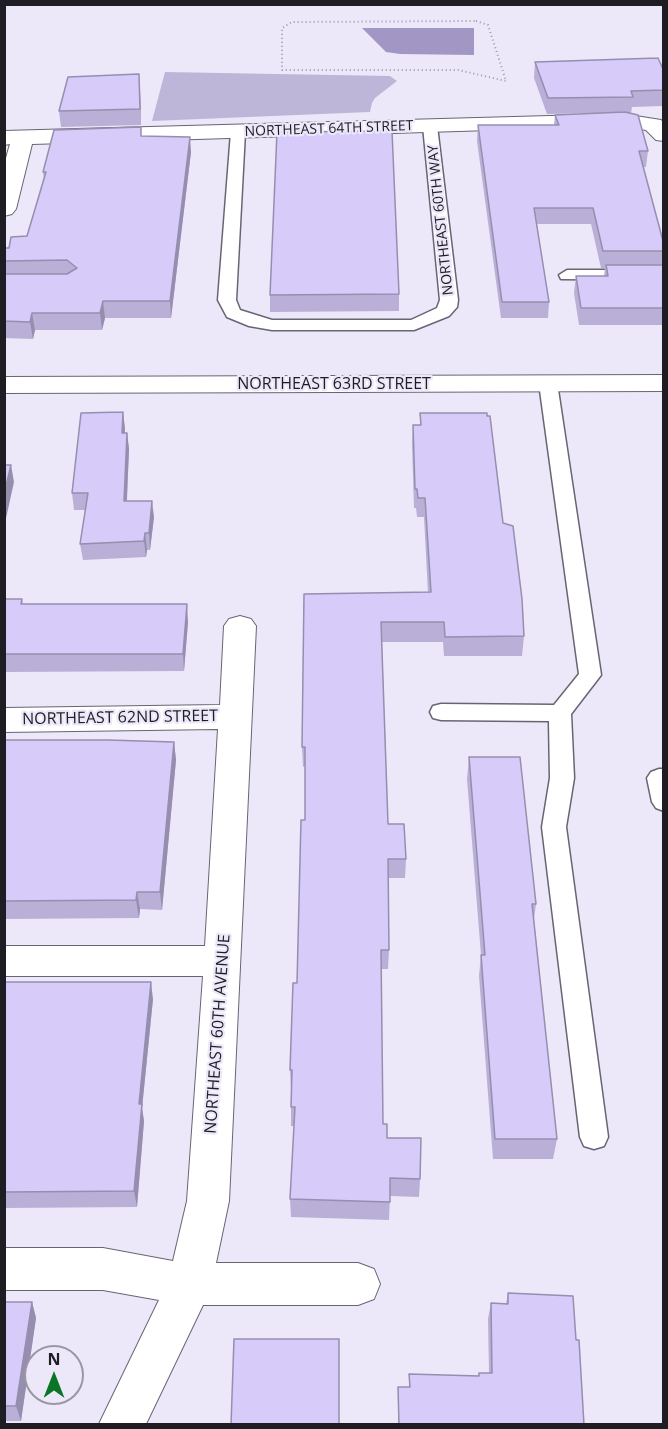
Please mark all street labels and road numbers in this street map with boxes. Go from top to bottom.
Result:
street label: NORTHEAST 64TH STREET [244,118,414,140]
street label: NORTHEAST 60TH WAY [425,144,457,296]
street label: NORTHEAST 63RD STREET [237,374,431,394]
street label: NORTHEAST 62ND STREET [22,707,218,729]
street label: NORTHEAST 60TH AVENUE [201,934,235,1134]

